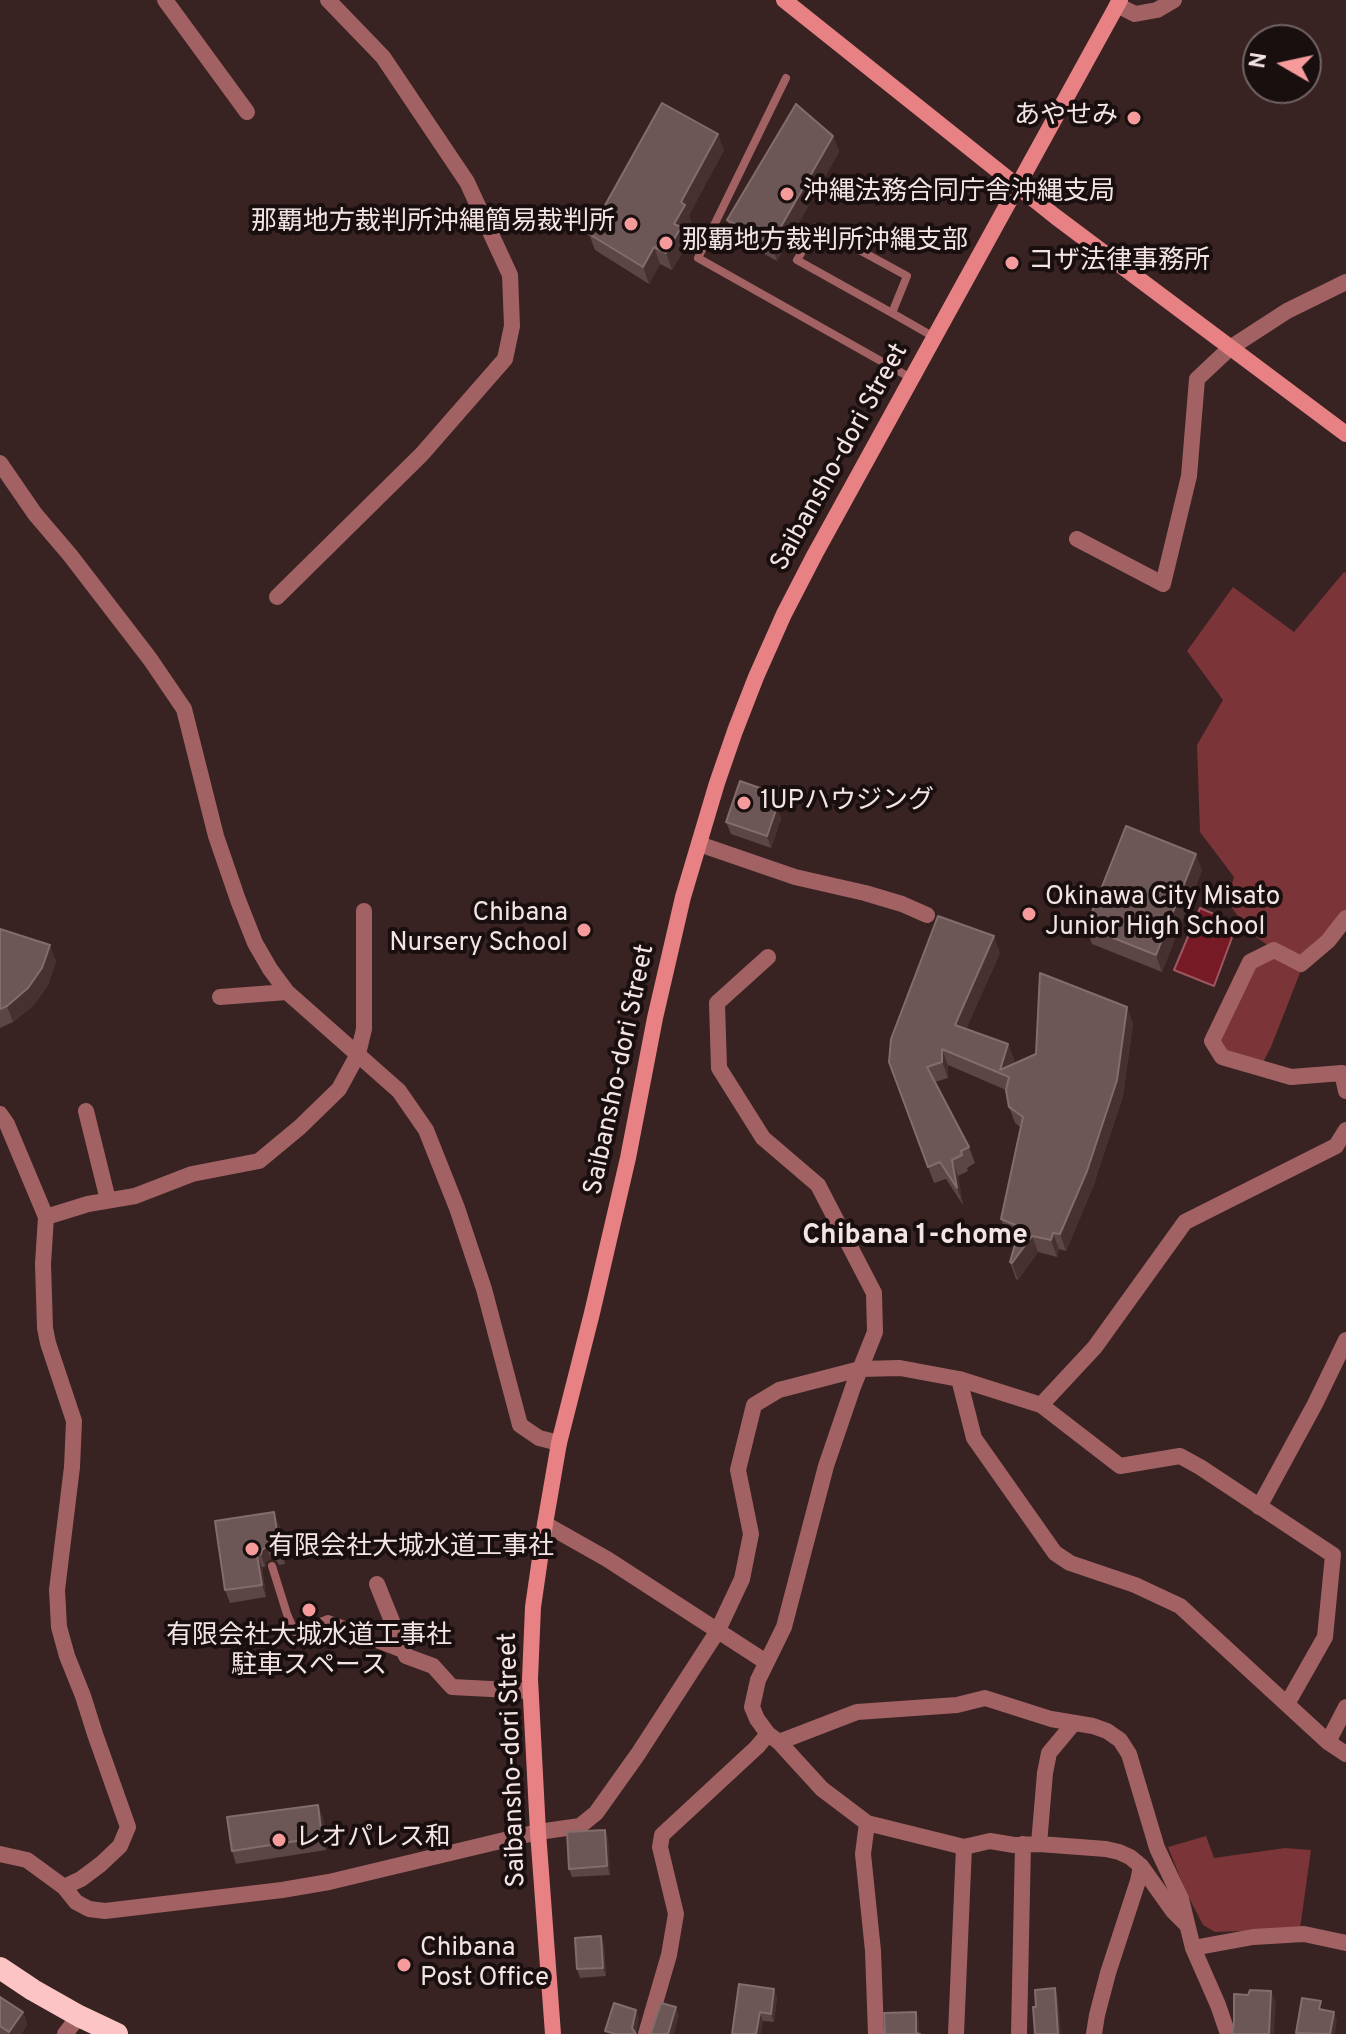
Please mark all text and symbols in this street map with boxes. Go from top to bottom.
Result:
north arrow [1242,24,1322,104]
text: N [1245,51,1274,70]
place label: あやせみ [1014,102,1118,134]
marker: あやせみ [1125,109,1143,127]
place label: 沖縄法務合同庁舎沖縄支局 [803,178,1115,210]
marker: 沖縄法務合同庁舎沖縄支局 [778,185,796,203]
place label: 那覇地方裁判所沖縄簡易裁判所 [251,208,615,240]
marker: 那覇地方裁判所沖縄簡易裁判所 [622,215,640,233]
place label: 那覇地方裁判所沖縄支部 [682,227,968,259]
marker: 那覇地方裁判所沖縄支部 [657,234,675,252]
place label: コザ法律事務所 [1028,247,1210,279]
marker: コザ法律事務所 [1003,254,1021,272]
street label: Saibansho-dori Street [765,339,917,577]
place label: 1UPハウジング [760,787,934,819]
marker: 1UPハウジング [735,794,753,812]
place label: Okinawa City Misato Junior High School [1045,883,1280,944]
place label: Chibana Nursery School [389,899,568,960]
marker: Okinawa City Misato Junior High School [1020,905,1038,923]
marker: Chibana Nursery School [575,921,593,939]
street label: Saibansho-dori Street [579,942,663,1198]
district label: Chibana 1-chome [802,1220,1028,1254]
place label: 有限会社大城水道工事社 [268,1533,554,1565]
marker: 有限会社大城水道工事社 [243,1540,261,1558]
marker: 有限会社大城水道工事社 駐車スペース [300,1601,318,1619]
place label: 有限会社大城水道工事社 駐車スペース [166,1622,452,1684]
street label: Saibansho-dori Street [494,1632,534,1888]
place label: レオパレス和 [295,1824,451,1856]
marker: レオパレス和 [270,1831,288,1849]
place label: Chibana Post Office [420,1934,549,1996]
marker: Chibana Post Office [395,1956,413,1974]

